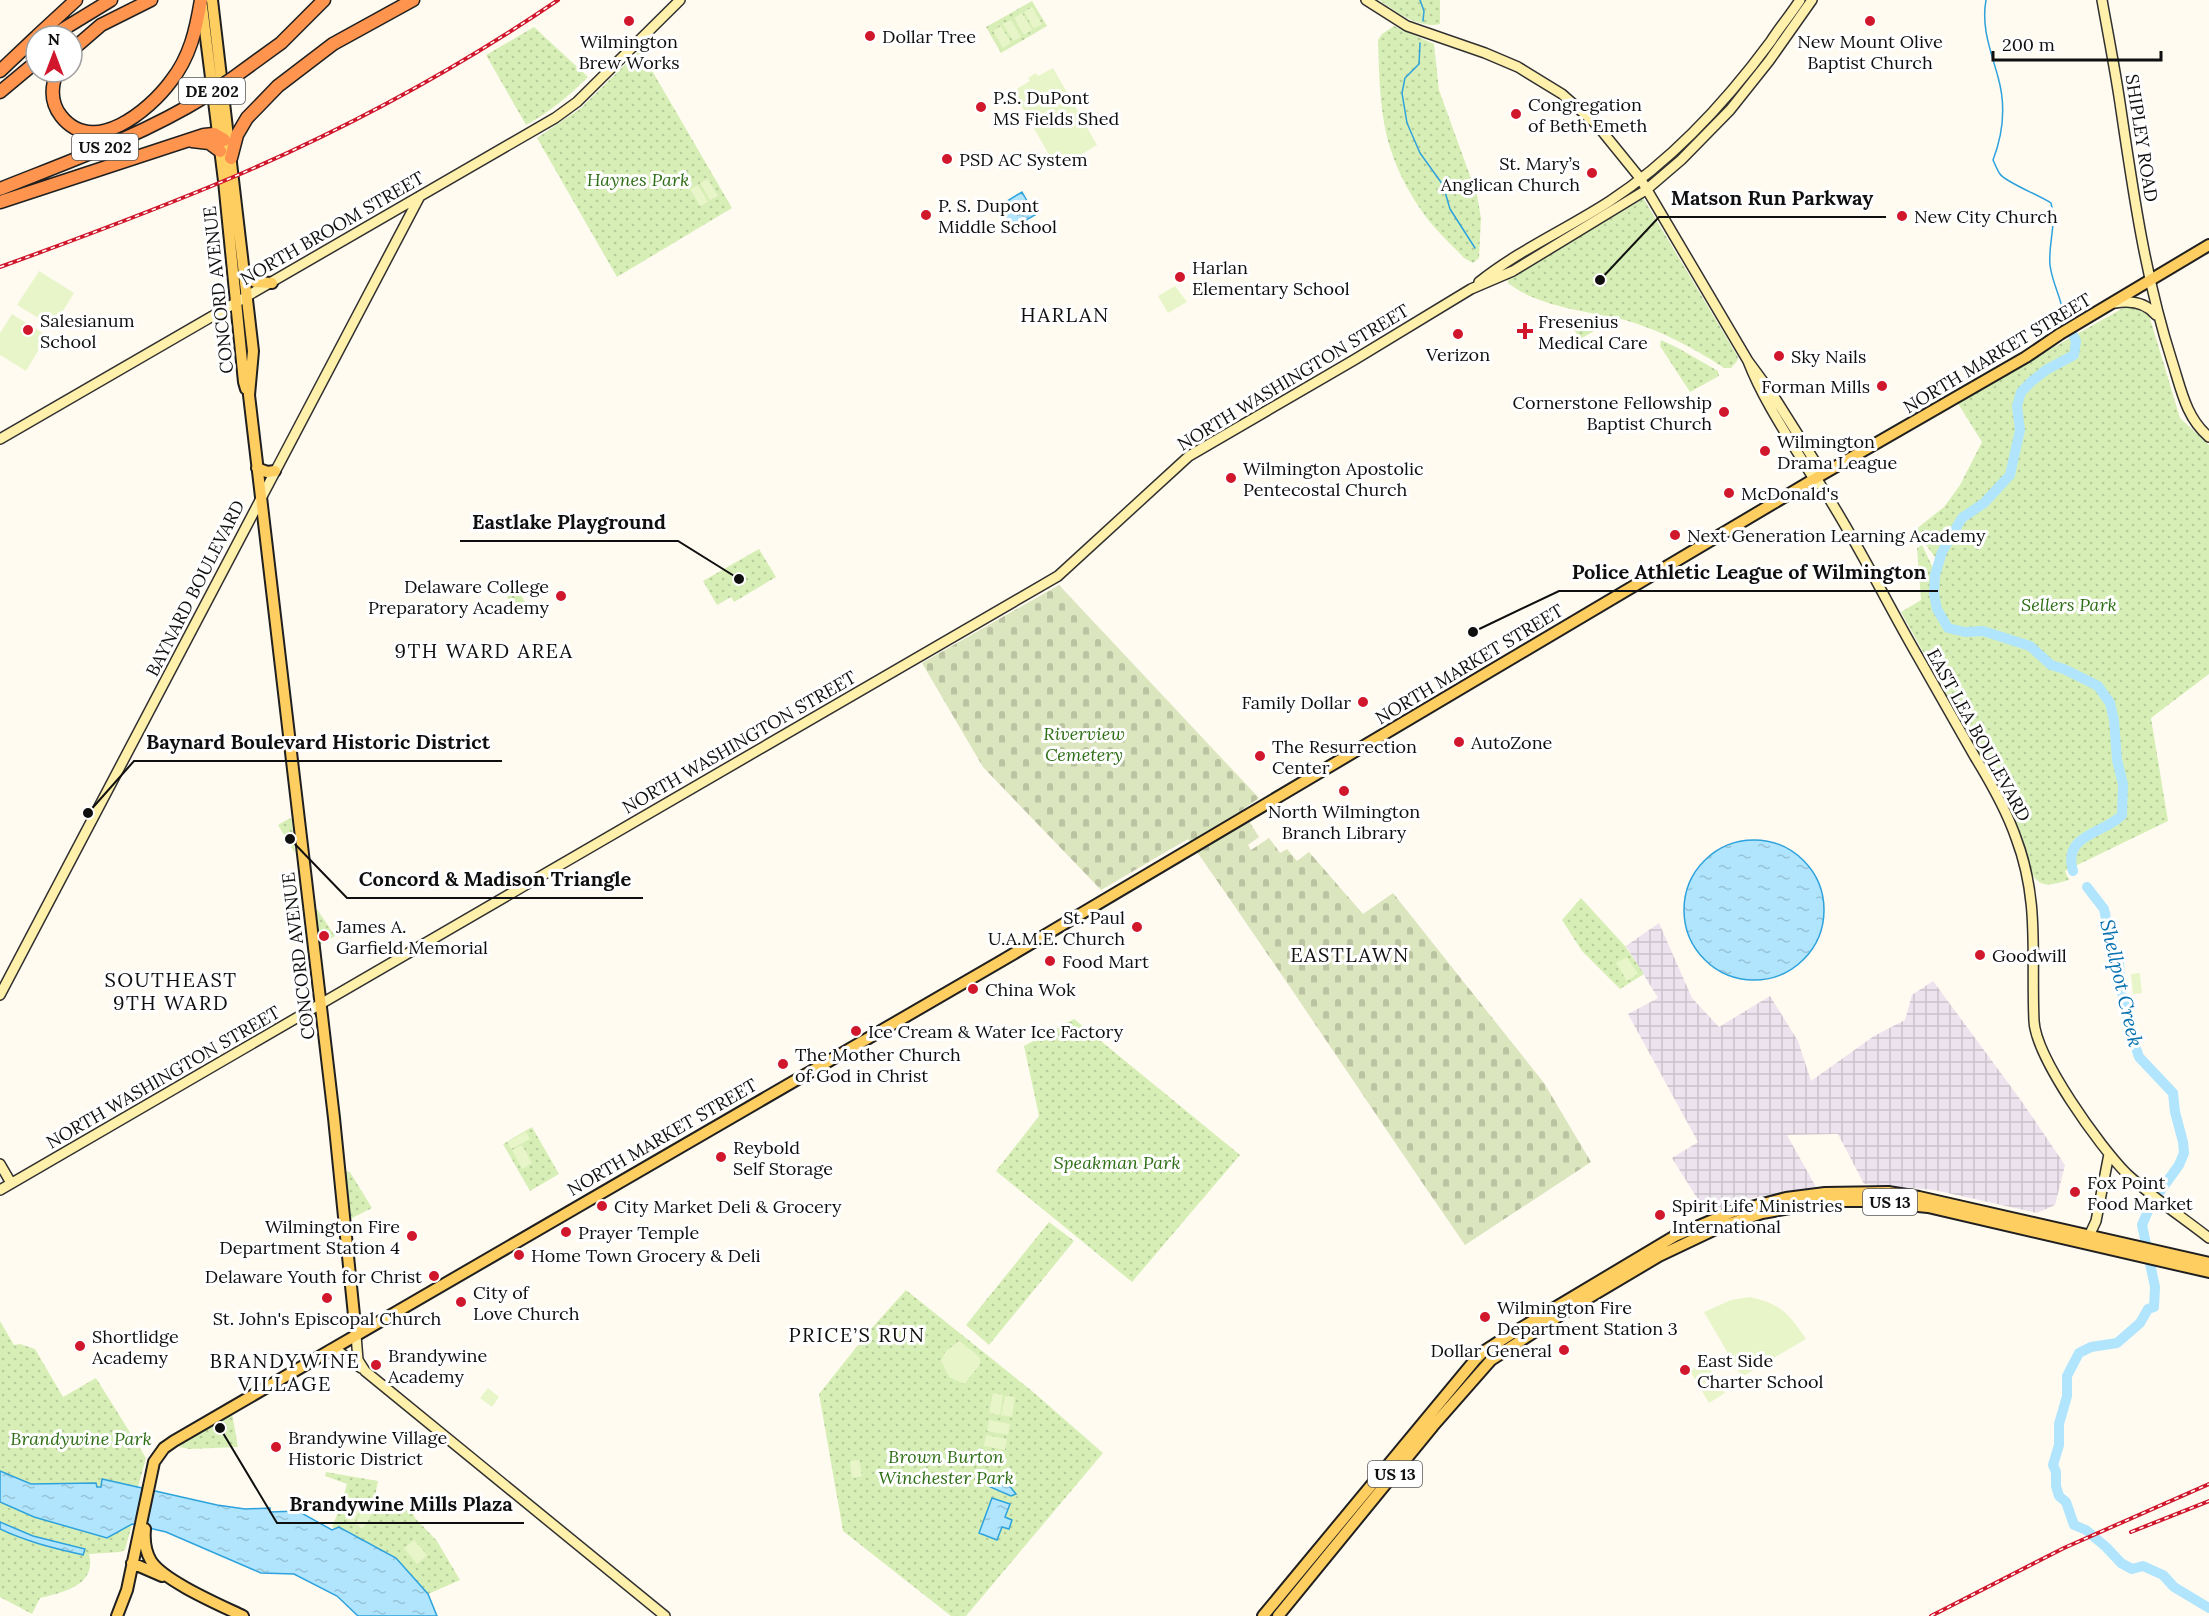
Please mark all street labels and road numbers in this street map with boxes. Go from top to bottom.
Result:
street label: SHIPLEY ROAD [2121,73,2163,203]
road number: DE 202 [179,78,245,104]
road number: US 202 [72,134,138,160]
street label: NORTH BROOM STREET [236,166,428,290]
street label: CONCORD AVENUE [198,205,238,375]
street label: NORTH MARKET STREET [1899,287,2096,418]
street label: NORTH WASHINGTON STREET [1173,298,1413,455]
street label: BAYNARD BOULEVARD [141,496,249,680]
street label: NORTH MARKET STREET [1371,598,1568,729]
street label: EAST LEA BOULEVARD [1922,645,2036,825]
street label: NORTH WASHINGTON STREET [618,665,860,819]
street label: CONCORD AVENUE [276,871,320,1041]
street label: NORTH WASHINGTON STREET [42,1000,284,1154]
street label: NORTH MARKET STREET [563,1073,761,1201]
road number: US 13 [1863,1189,1917,1215]
road number: US 13 [1368,1461,1422,1487]

